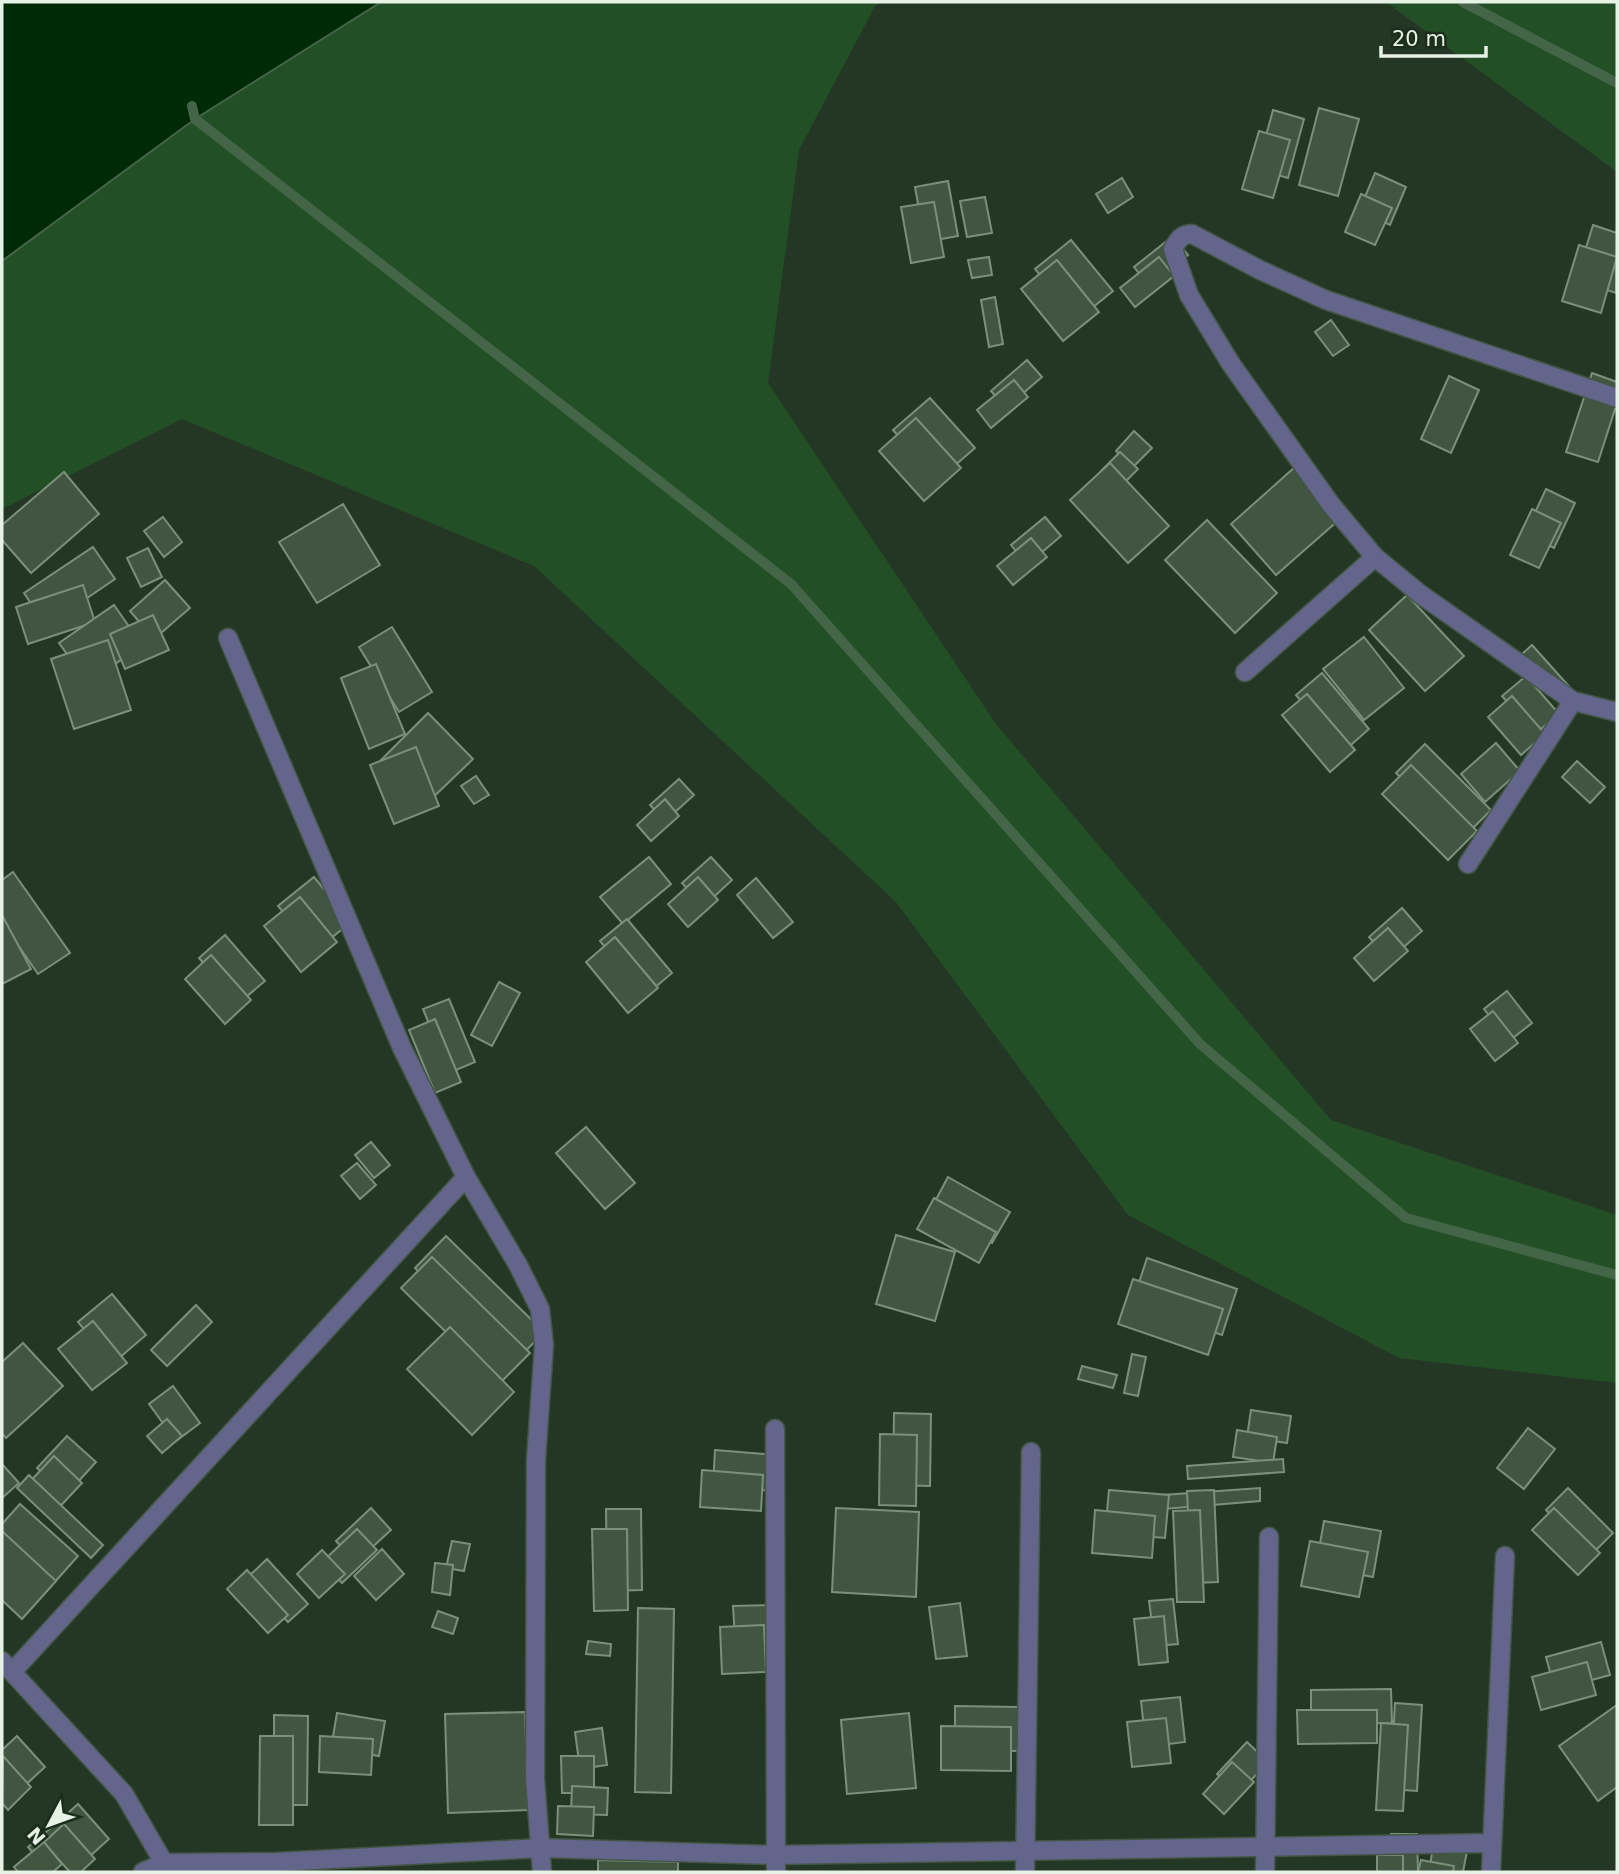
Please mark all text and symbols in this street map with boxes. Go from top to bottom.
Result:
scale bar [1381,14,1486,58]
text: 20 m [1392,27,1446,51]
north arrow [14,1790,84,1860]
text: N [23,1823,50,1849]

